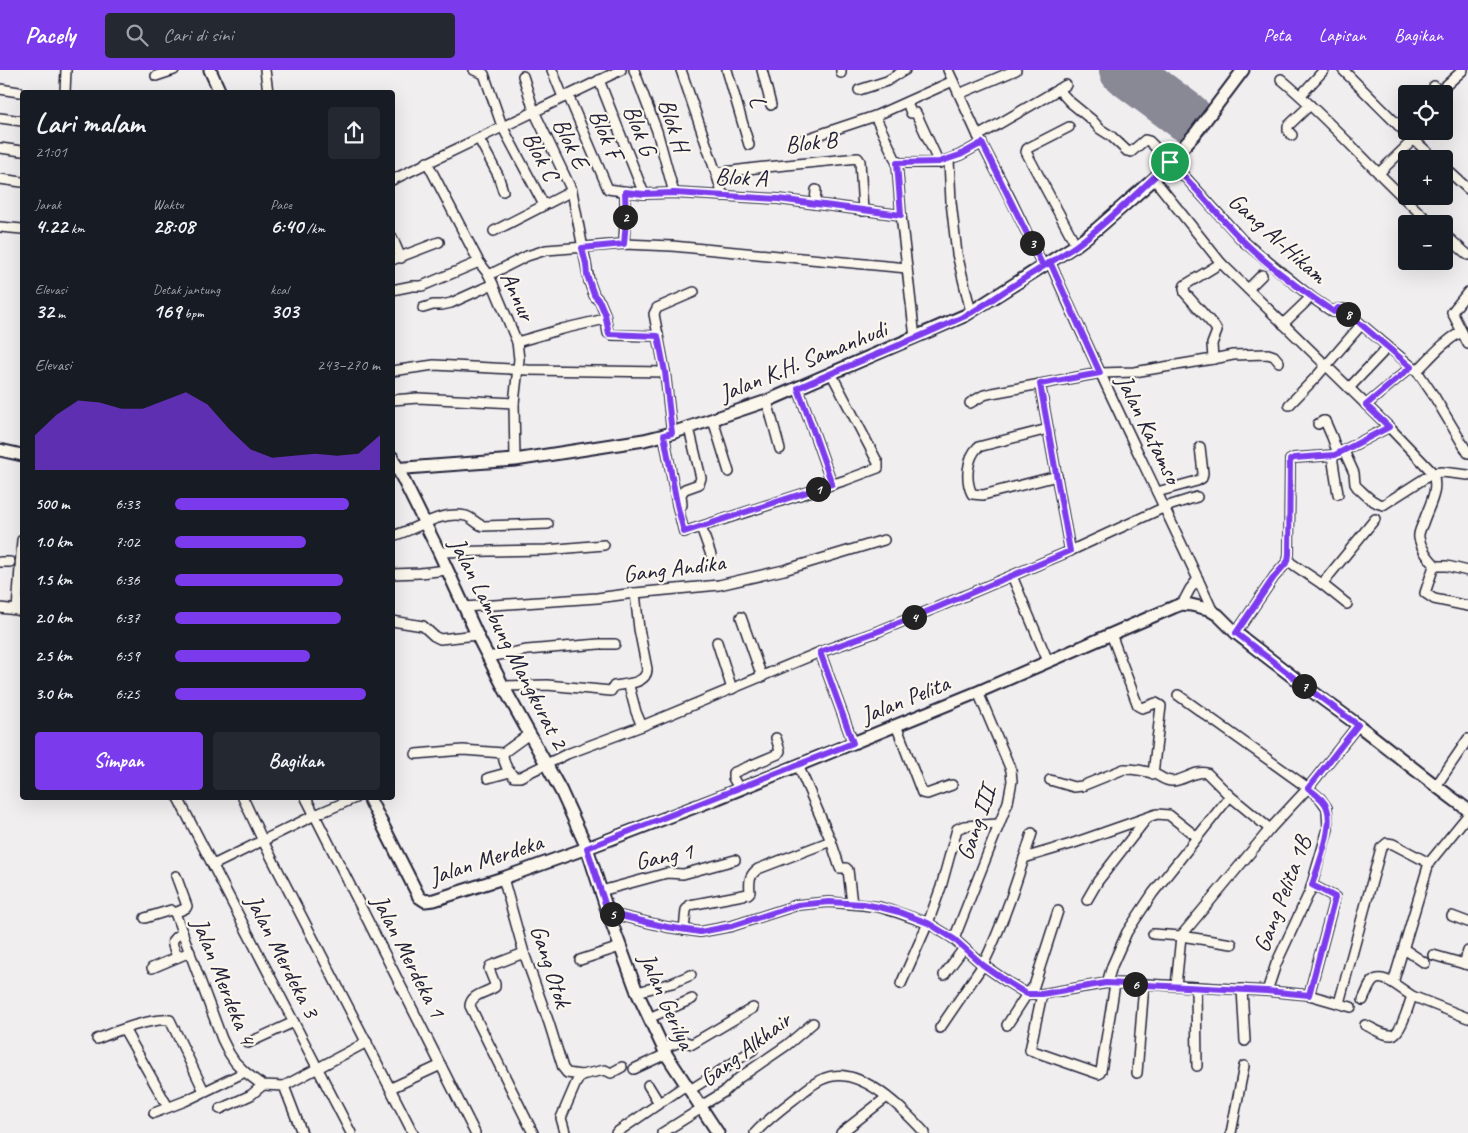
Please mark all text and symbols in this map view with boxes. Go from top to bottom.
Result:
search box [105,13,455,58]
text: Pacely [25,20,75,50]
icon: search [123,21,151,49]
text: Cari di sini [163,23,233,47]
text: Peta [1264,24,1291,46]
text: Lapisan [1319,24,1366,46]
text: Bagikan [1394,24,1443,46]
map controls [1398,85,1453,270]
button: locate [1398,85,1453,140]
street label: L [742,91,774,111]
street label: Blok H [651,95,698,158]
street label: Blok G [616,100,664,162]
text: Lari malam [35,105,144,140]
street label: Blok F [582,105,632,169]
button: share [328,107,380,159]
street label: Blok E [546,113,597,176]
street label: Blok B [784,124,840,160]
street label: Blok C [516,126,568,189]
pin [1149,141,1191,183]
text: 21:01 [35,142,67,162]
icon: arrive [1156,148,1184,176]
button: + [1398,150,1453,205]
street label: Blok A [714,161,769,193]
street label: Gang Al-Hikam [1222,186,1335,291]
text: Jarak [35,196,61,213]
text: Waktu [153,196,184,213]
text: Pace [270,196,292,213]
pin: 2 [612,204,638,230]
text: 2 [622,209,629,226]
text: 4.22 [35,213,68,239]
text: 28:08 [153,213,195,239]
text: 6:40 [270,213,303,239]
button: − [1398,215,1453,270]
text: km [68,220,85,237]
text: /km [303,220,325,237]
pin: 3 [1020,230,1044,256]
text: 3 [1029,235,1036,252]
street label: Annur [494,267,543,328]
text: Elevasi [35,281,67,298]
text: Detak jantung [153,281,220,298]
text: kcal [270,281,289,298]
text: 32 [35,298,54,324]
text: 169 [153,298,181,324]
text: 303 [270,298,299,324]
pin: 8 [1336,302,1360,326]
text: m [54,305,65,322]
text: bpm [181,305,204,322]
text: 8 [1345,306,1352,323]
street label: Jalan K.H. Samanhudi [714,313,893,409]
text: Elevasi [35,355,72,375]
text: 243–270 m [317,355,380,375]
street label: Jalan Katamso [1109,369,1189,491]
pin: 1 [806,476,830,502]
text: 1 [815,481,822,498]
text: 500 m [35,494,69,514]
text: 6:33 [115,494,140,514]
street label: Jalan Lambung Mangkurat 2 [442,531,576,756]
text: 1.0 km [35,532,72,552]
text: 7:02 [115,532,140,552]
street label: Gang Andika [621,547,728,589]
text: 1.5 km [35,570,72,590]
text: 6:36 [115,570,140,590]
pin: 4 [902,604,926,630]
text: 2.0 km [35,608,72,628]
text: 6:37 [115,608,140,628]
text: 4 [911,609,918,626]
text: 2.5 km [35,646,72,666]
text: 6:59 [115,646,140,666]
street label: Jalan Pelita [856,667,955,731]
pin: 7 [1292,674,1316,698]
text: 7 [1301,678,1308,695]
text: 3.0 km [35,684,72,704]
text: 6:25 [115,684,140,704]
button: Simpan [35,732,203,790]
button: Bagikan [213,732,380,790]
street label: Gang III [949,778,1004,864]
street label: Jalan Merdeka [425,826,548,892]
street label: Gang Pelita 1B [1246,830,1318,956]
street label: Gang 1 [633,836,697,876]
street label: Jalan Merdeka 3 [239,889,328,1024]
street label: Jalan Merdeka 1 [365,889,453,1023]
pin: 5 [600,902,624,926]
text: 5 [609,906,616,923]
street label: Jalan Merdeka 4 [185,912,264,1051]
street label: Gang Otok [524,921,579,1013]
street label: Jalan Gerilya [632,947,702,1055]
pin: 6 [1122,972,1148,996]
text: 6 [1132,976,1139,993]
street label: Gang Alkhair [693,1004,799,1093]

